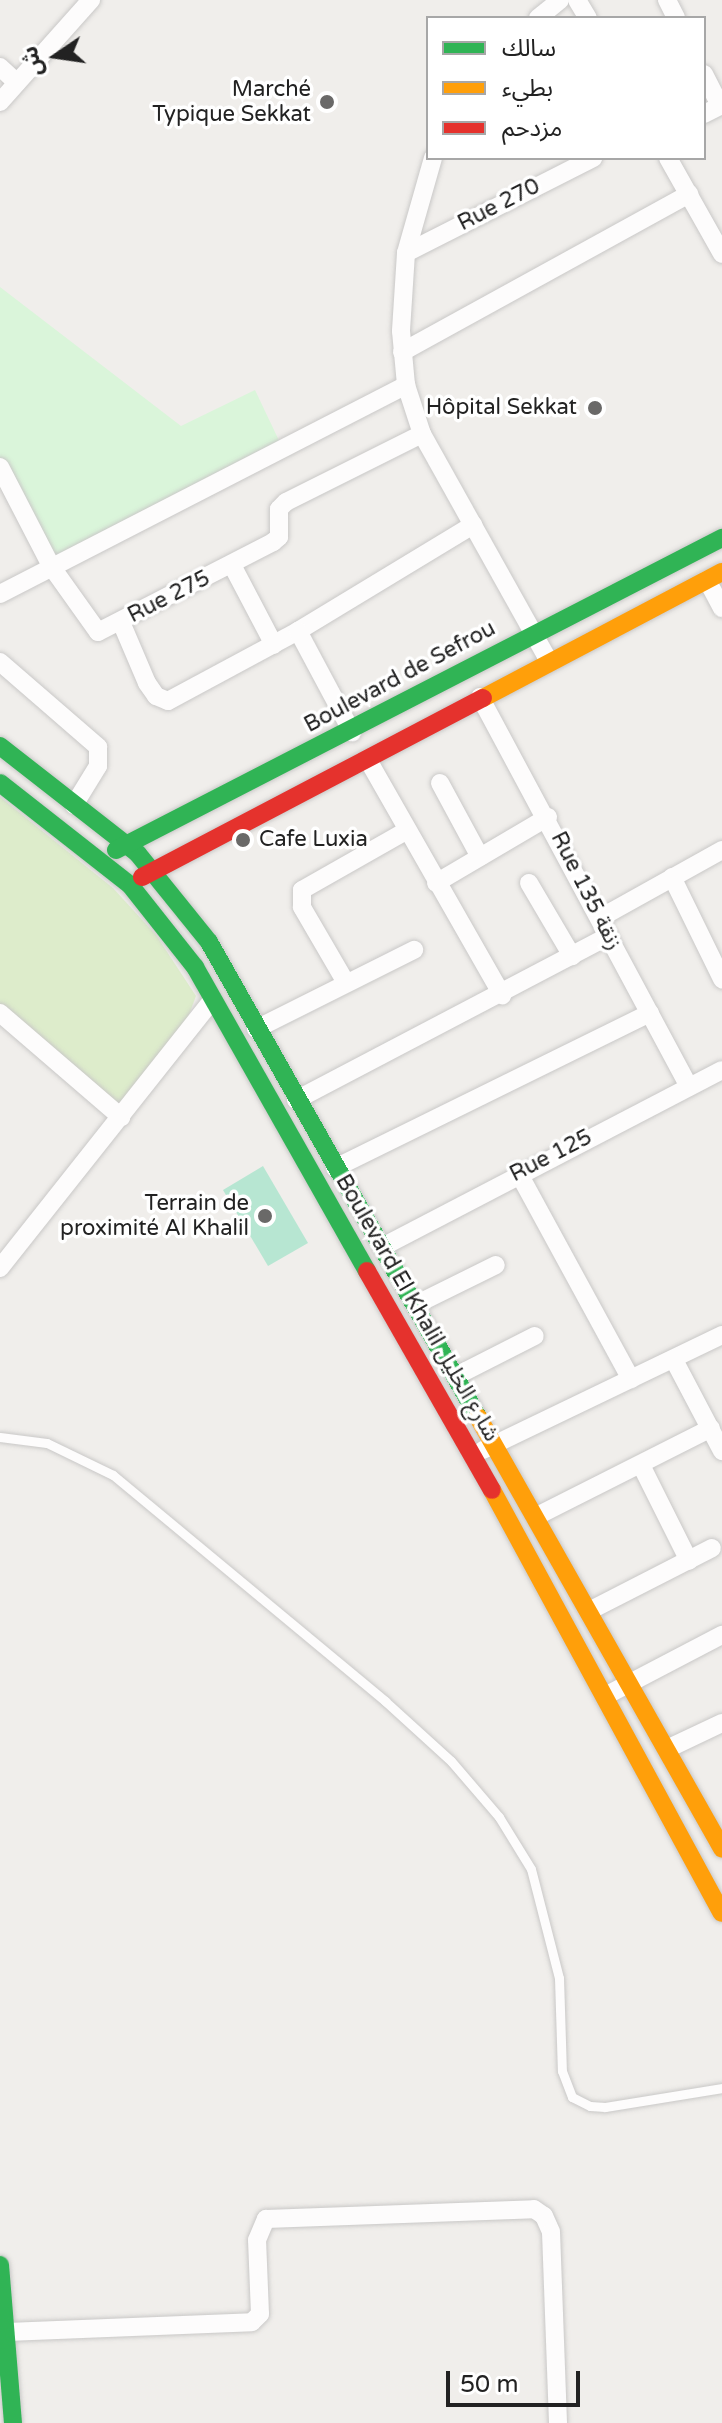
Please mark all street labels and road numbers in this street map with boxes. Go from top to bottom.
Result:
street label: Rue 270 [453,173,545,237]
street label: Rue 275 [123,565,215,629]
street label: Boulevard de Sefrou [300,615,500,739]
street label: Rue 135 زنقة [545,827,627,955]
street label: Rue 125 [505,1124,597,1188]
street label: Boulevard El Khalil شارع الخليل [330,1170,504,1446]

